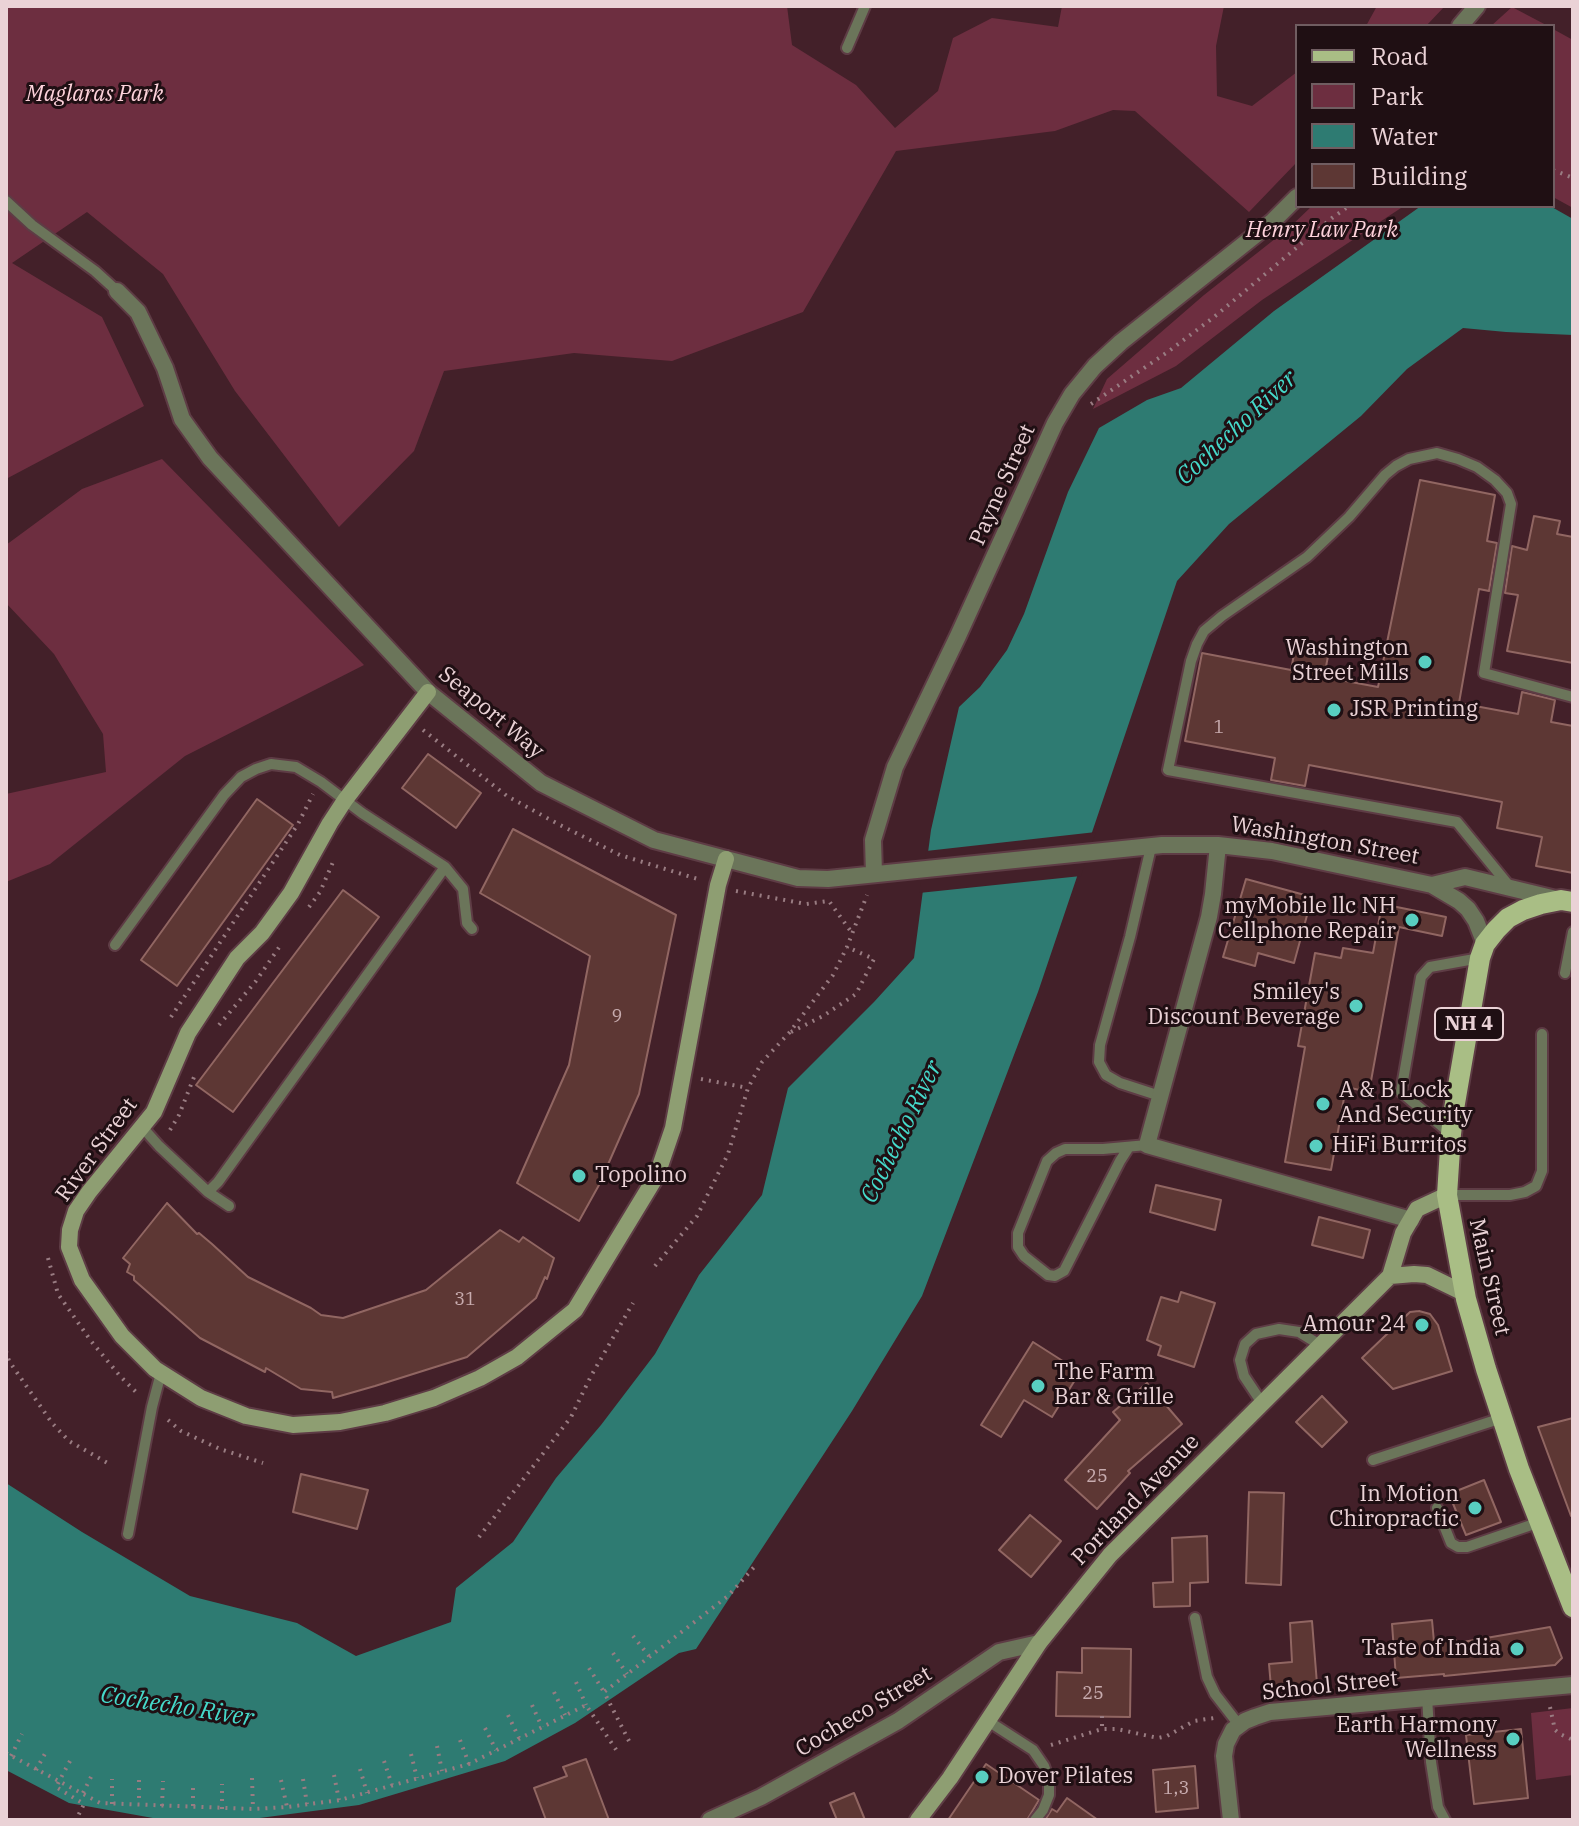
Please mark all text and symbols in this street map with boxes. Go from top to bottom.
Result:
legend [1295,24,1555,208]
text: Road [1371,40,1428,72]
text: Park [1371,80,1423,112]
park label: Maglaras Park [26,82,164,108]
text: Water [1371,120,1438,152]
text: Building [1371,160,1467,192]
park label: Henry Law Park [1246,218,1398,244]
water label: Cochecho River [1171,365,1303,491]
street label: Payne Street [965,420,1041,550]
place label: Washington Street Mills [1285,636,1409,688]
marker: Washington Street Mills [1416,653,1434,671]
street label: Seaport Way [433,661,549,765]
place label: JSR Printing [1350,697,1478,723]
marker: JSR Printing [1325,701,1343,719]
house number: 1 [1214,717,1224,739]
street label: Washington Street [1229,811,1421,871]
place label: myMobile llc NH Cellphone Repair [1218,894,1396,946]
marker: myMobile llc NH Cellphone Repair [1403,911,1421,929]
place label: Smiley's Discount Beverage [1148,980,1340,1032]
marker: Smiley's Discount Beverage [1347,997,1365,1015]
house number: 9 [612,1006,622,1028]
road number: NH 4 [1435,1008,1503,1040]
water label: Cochecho River [855,1056,949,1208]
place label: A & B Lock And Security [1339,1078,1473,1130]
street label: River Street [51,1093,143,1207]
marker: A & B Lock And Security [1314,1095,1332,1113]
place label: HiFi Burritos [1332,1133,1467,1159]
marker: HiFi Burritos [1307,1137,1325,1155]
place label: Topolino [595,1163,687,1189]
marker: Topolino [570,1167,588,1185]
street label: Main Street [1463,1216,1515,1338]
house number: 31 [454,1289,476,1311]
place label: Amour 24 [1303,1312,1406,1338]
marker: Amour 24 [1413,1316,1431,1334]
place label: The Farm Bar & Grille [1054,1360,1174,1412]
marker: The Farm Bar & Grille [1029,1377,1047,1395]
street label: Portland Avenue [1067,1429,1205,1571]
house number: 25 [1086,1466,1108,1488]
place label: In Motion Chiropractic [1329,1482,1459,1534]
marker: In Motion Chiropractic [1466,1499,1484,1517]
place label: Taste of India [1361,1636,1501,1662]
marker: Taste of India [1508,1640,1526,1658]
street label: Cocheco Street [791,1661,937,1763]
street label: School Street [1261,1666,1399,1706]
water label: Cochecho River [98,1681,256,1733]
house number: 25 [1082,1683,1104,1705]
place label: Earth Harmony Wellness [1336,1713,1497,1764]
marker: Earth Harmony Wellness [1504,1730,1522,1748]
place label: Dover Pilates [998,1764,1133,1790]
marker: Dover Pilates [973,1768,991,1786]
house number: 1,3 [1163,1778,1189,1800]

